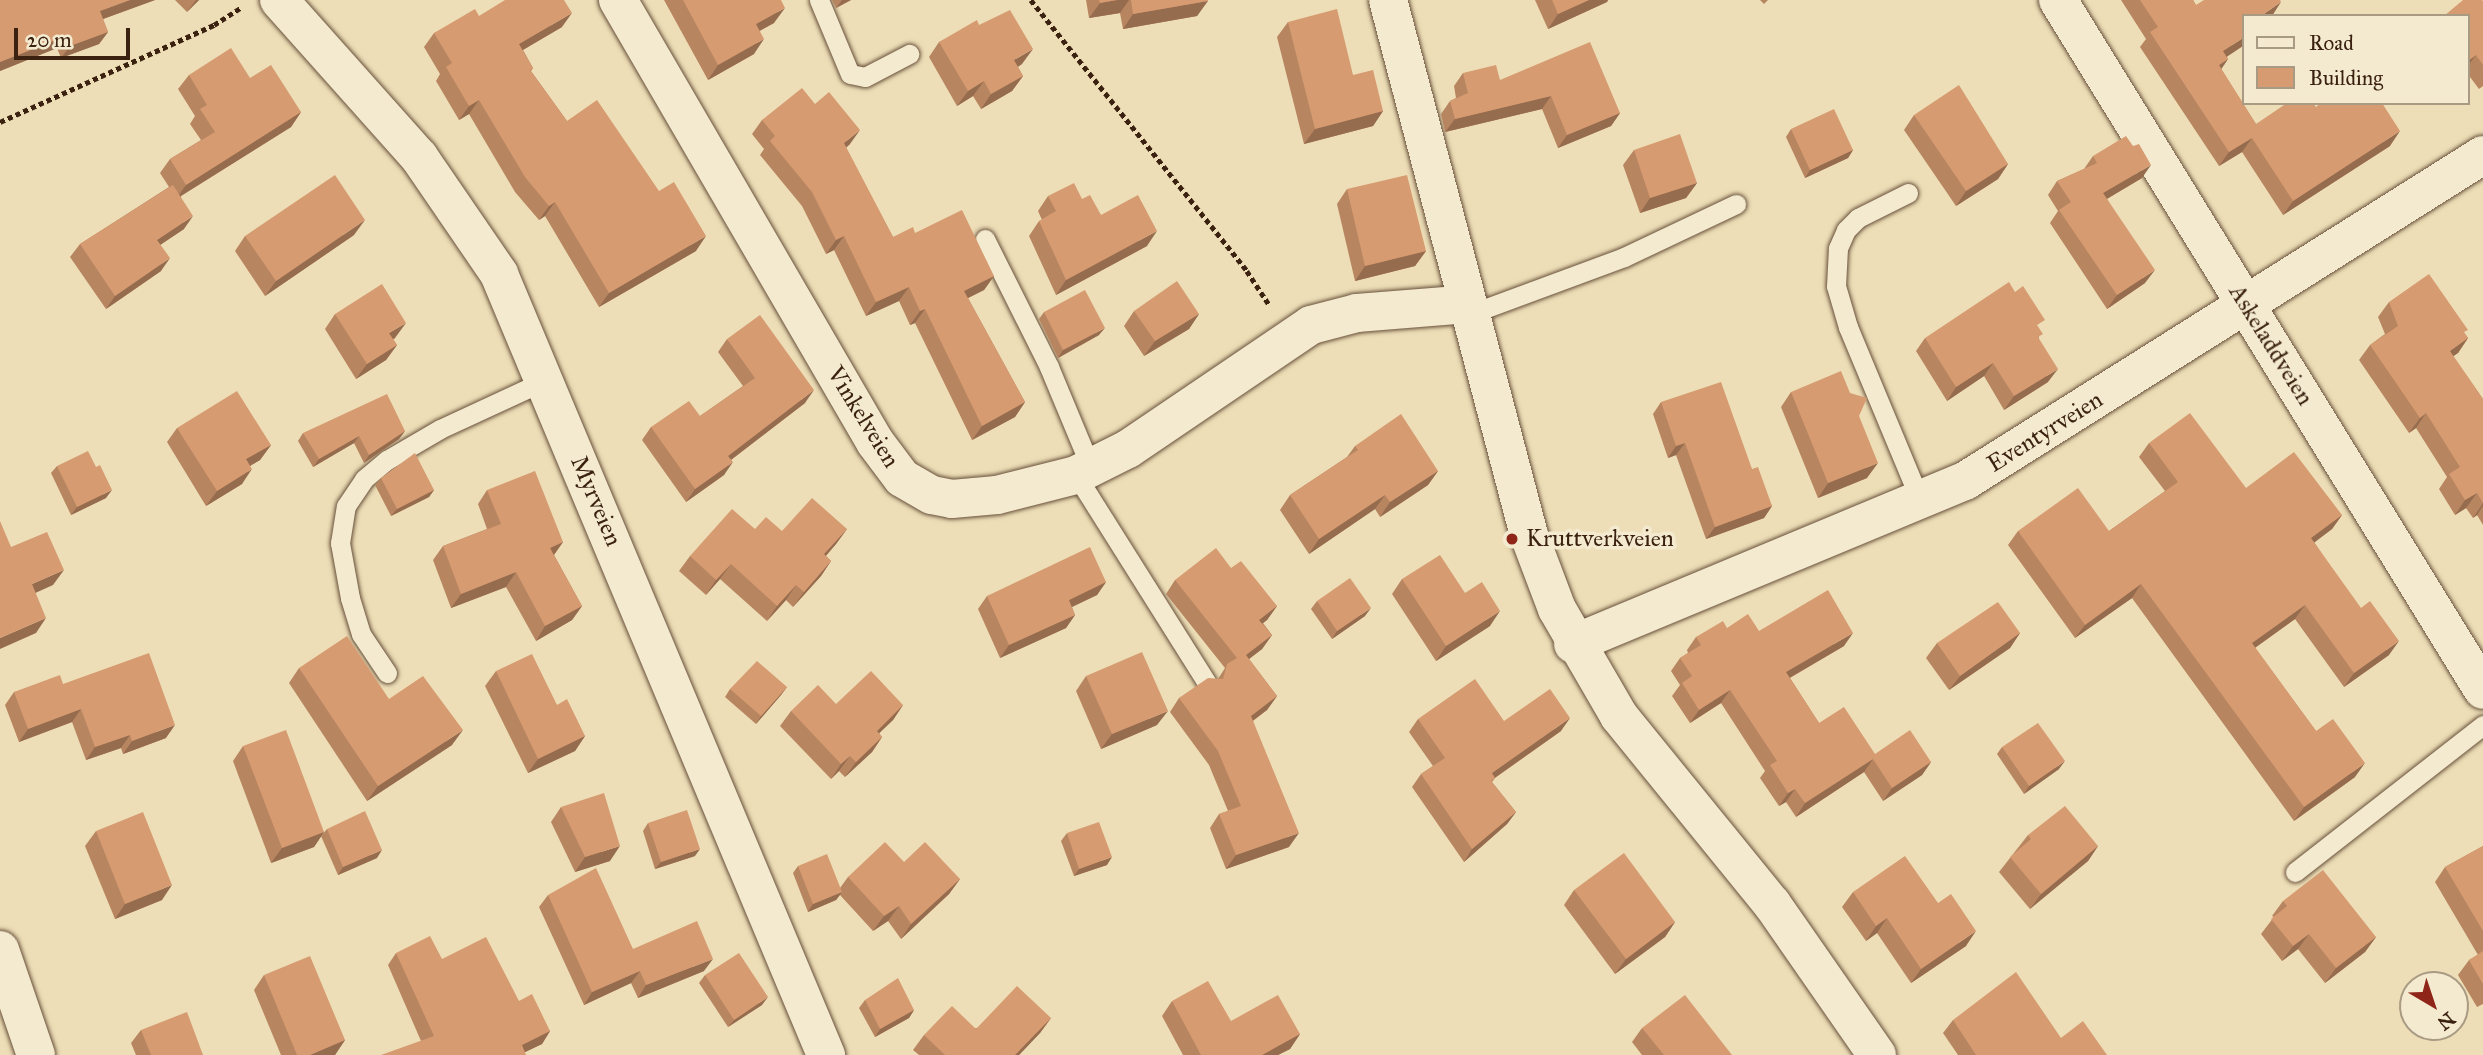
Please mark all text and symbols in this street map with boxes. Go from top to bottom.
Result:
scale bar [18,14,133,58]
legend [2242,14,2469,105]
text: 20 m [27,27,72,53]
text: Road [2309,30,2354,56]
text: Building [2309,65,2383,91]
street label: Askeladdveien [2222,279,2320,411]
street label: Vinkelveien [821,361,905,473]
street label: Eventyrveien [1982,385,2108,479]
street label: Myrveien [564,451,628,551]
place label: Kruttverkveien [1526,525,1674,553]
marker: Kruttverkveien [1504,531,1520,547]
north arrow [2399,971,2469,1041]
text: N [2433,1007,2460,1035]

